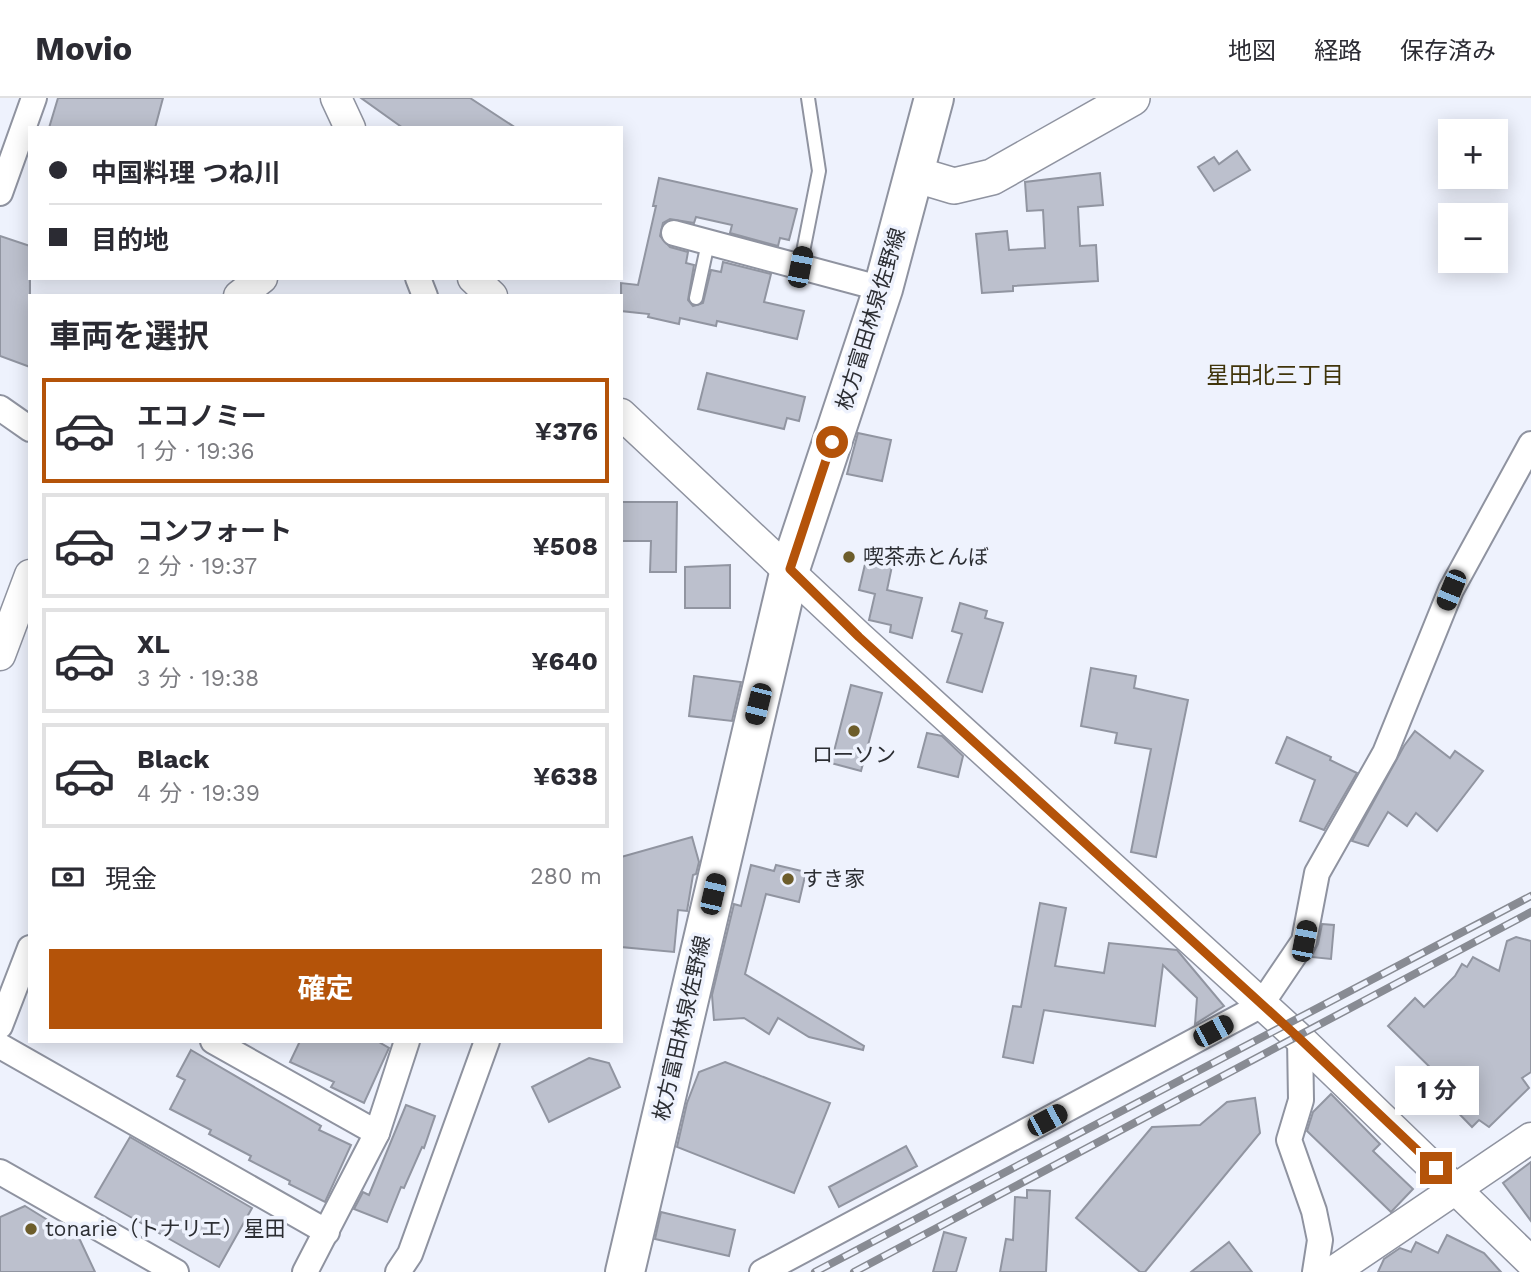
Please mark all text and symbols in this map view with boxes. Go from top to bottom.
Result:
text: Movio [35,29,132,68]
text: 地図 [1228,37,1276,65]
text: 経路 [1314,37,1362,65]
text: 保存済み [1400,37,1496,65]
map controls [1438,119,1508,273]
button: + [1438,119,1508,189]
text: 中国料理 つね川 [91,158,280,188]
button: − [1438,203,1508,273]
text: 目的地 [91,225,169,255]
street label: 枚方富田林泉佐野線 [831,225,910,413]
car [786,244,815,290]
text: 車両を選択 [49,317,209,355]
district label: 星田北三丁目 [1206,362,1344,389]
icon: car [53,399,116,462]
text: エコノミー [137,401,267,431]
text: ¥376 [535,416,598,446]
route start [816,426,848,458]
text: 1 分 · 19:36 [137,438,255,465]
icon: car [53,514,116,577]
text: コンフォート [137,516,292,546]
text: ¥508 [532,531,598,561]
place label: 喫茶赤とんぼ [863,544,989,569]
marker: 喫茶赤とんぼ [841,549,857,565]
text: 2 分 · 19:37 [137,553,257,580]
car [1434,567,1469,613]
icon: car [53,629,116,692]
text: XL [137,629,170,659]
text: ¥640 [531,646,598,676]
text: 3 分 · 19:38 [137,665,259,692]
car [743,681,774,727]
marker: ローソン [846,723,862,739]
place label: ローソン [812,742,896,767]
icon: car [53,744,116,807]
text: Black [137,744,209,774]
text: ¥638 [533,761,598,791]
text: 4 分 · 19:39 [137,780,260,807]
icon: cash [49,858,87,896]
text: 280 m [530,863,602,890]
text: 現金 [105,864,157,894]
place label: すき家 [802,866,865,891]
car [699,871,728,917]
marker: すき家 [780,871,796,887]
car [1290,918,1319,964]
street label: 枚方富田林泉佐野線 [648,933,715,1123]
button: 確定 [49,949,602,1029]
car [1190,1012,1237,1050]
callout: 1 分 [1394,1066,1478,1116]
text: 1 分 [1417,1077,1457,1104]
car [1024,1101,1071,1139]
route end [1420,1152,1452,1184]
place label: tonarie（トナリエ）星田 [45,1216,286,1241]
marker: tonarie（トナリエ）星田 [23,1221,39,1237]

